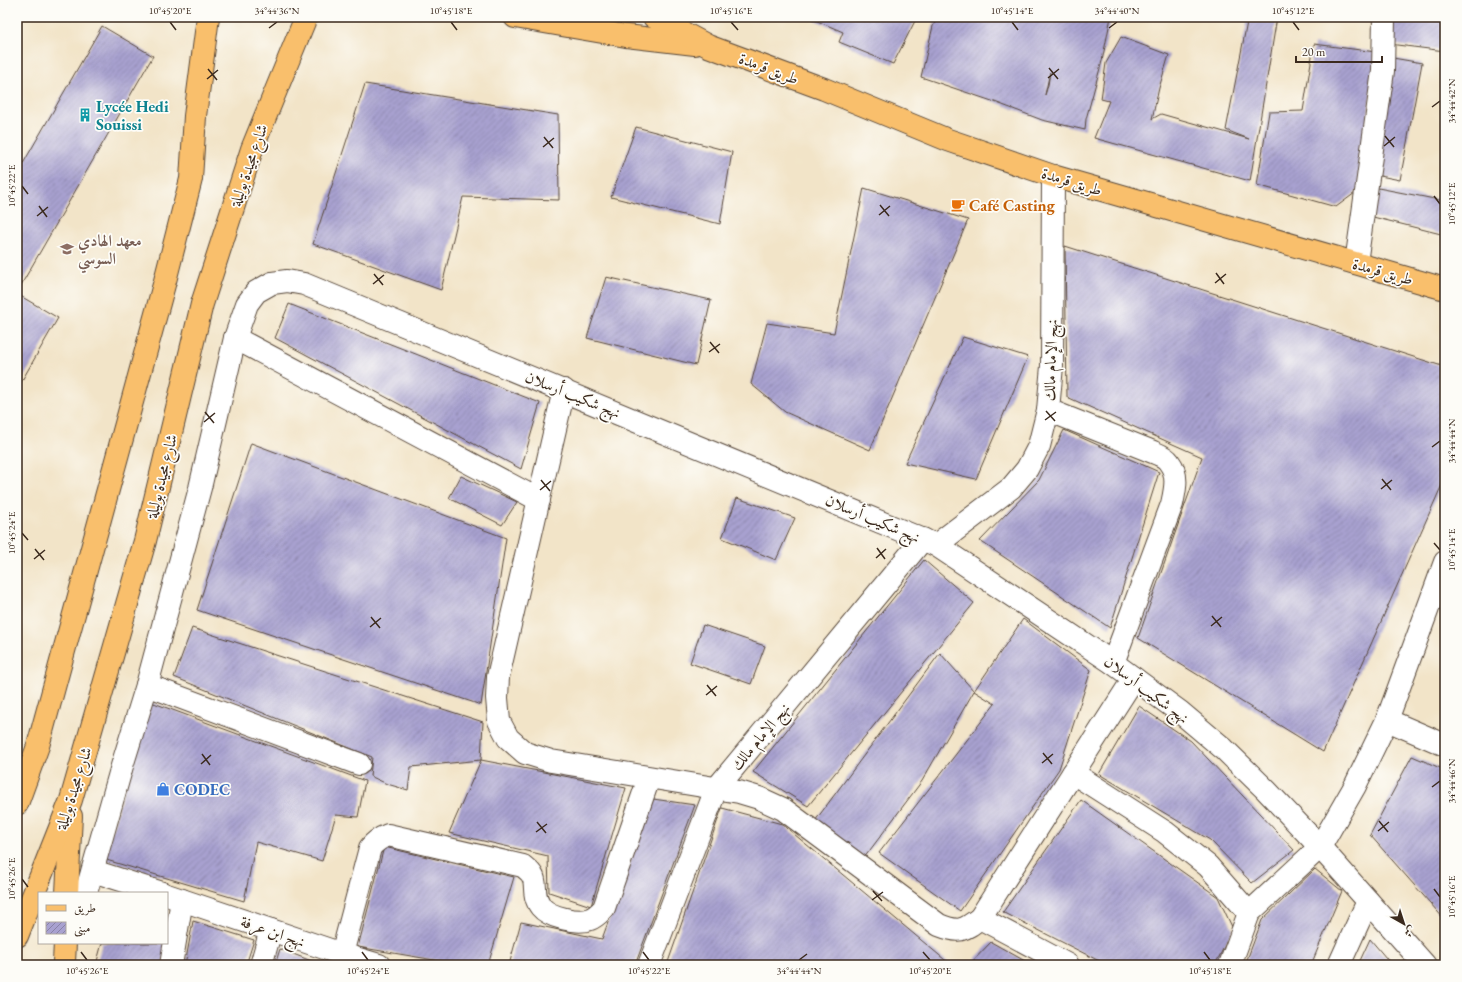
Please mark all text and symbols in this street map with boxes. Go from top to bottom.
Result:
text: 10°45'20"E [149,4,192,17]
text: 34°44'36"N [255,4,300,17]
text: 10°45'18"E [430,4,473,17]
text: 10°45'16"E [710,4,753,17]
text: 10°45'14"E [991,4,1034,17]
text: 34°44'40"N [1095,4,1140,17]
text: 10°45'12"E [1272,4,1315,17]
scale bar [1296,38,1382,64]
text: 20 m [1302,44,1326,60]
street label: طريق قرمدة [736,47,802,89]
text: 34°44'42"N [1445,78,1458,123]
place label: Lycée Hedi Souissi [96,96,169,135]
building icon: Lycée Hedi Souissi [77,107,93,123]
street label: شارع مجيدة بوليلة [224,121,275,211]
street label: طريق قرمدة [1039,162,1105,201]
text: 10°45'22"E [5,164,18,207]
text: 10°45'12"E [1445,182,1458,225]
place label: Café Casting [969,195,1056,216]
cafe icon: Café Casting [950,197,966,213]
place label: معهد الهادي السوسي [78,230,142,274]
school or university icon: معهد الهادي السوسي [59,241,75,257]
street label: طريق قرمدة [1350,253,1416,290]
street label: نهج الإمام مالك [1039,319,1066,401]
street label: نهج شكيب أرسلان [521,365,624,427]
text: 34°44'44"N [1445,418,1458,463]
street label: شارع مجيدة بوليلة [141,432,185,522]
street label: نهج شكيب أرسلان [821,488,924,552]
text: 10°45'24"E [5,511,18,554]
text: 10°45'14"E [1445,528,1458,571]
street label: نهج شكيب أرسلان [1098,650,1194,731]
street label: نهج الإمام مالك [726,698,798,777]
street label: شارع مجيدة بوليلة [50,744,100,834]
text: 34°44'46"N [1445,758,1458,803]
place label: CODEC [174,779,230,800]
shop icon: CODEC [155,781,171,797]
text: 10°45'26"E [5,857,18,900]
text: 10°45'16"E [1445,875,1458,918]
legend [38,892,168,944]
text: طريق [74,900,96,916]
north arrow [1384,904,1424,944]
street label: نهج ابن عرفة [237,911,308,956]
text: مبنى [74,920,90,937]
text: ش [1402,923,1419,941]
text: 10°45'26"E [66,964,109,977]
text: 10°45'24"E [347,964,390,977]
text: 10°45'22"E [628,964,671,977]
text: 34°44'44"N [777,964,822,977]
text: 10°45'20"E [909,964,952,977]
text: 10°45'18"E [1189,964,1232,977]

